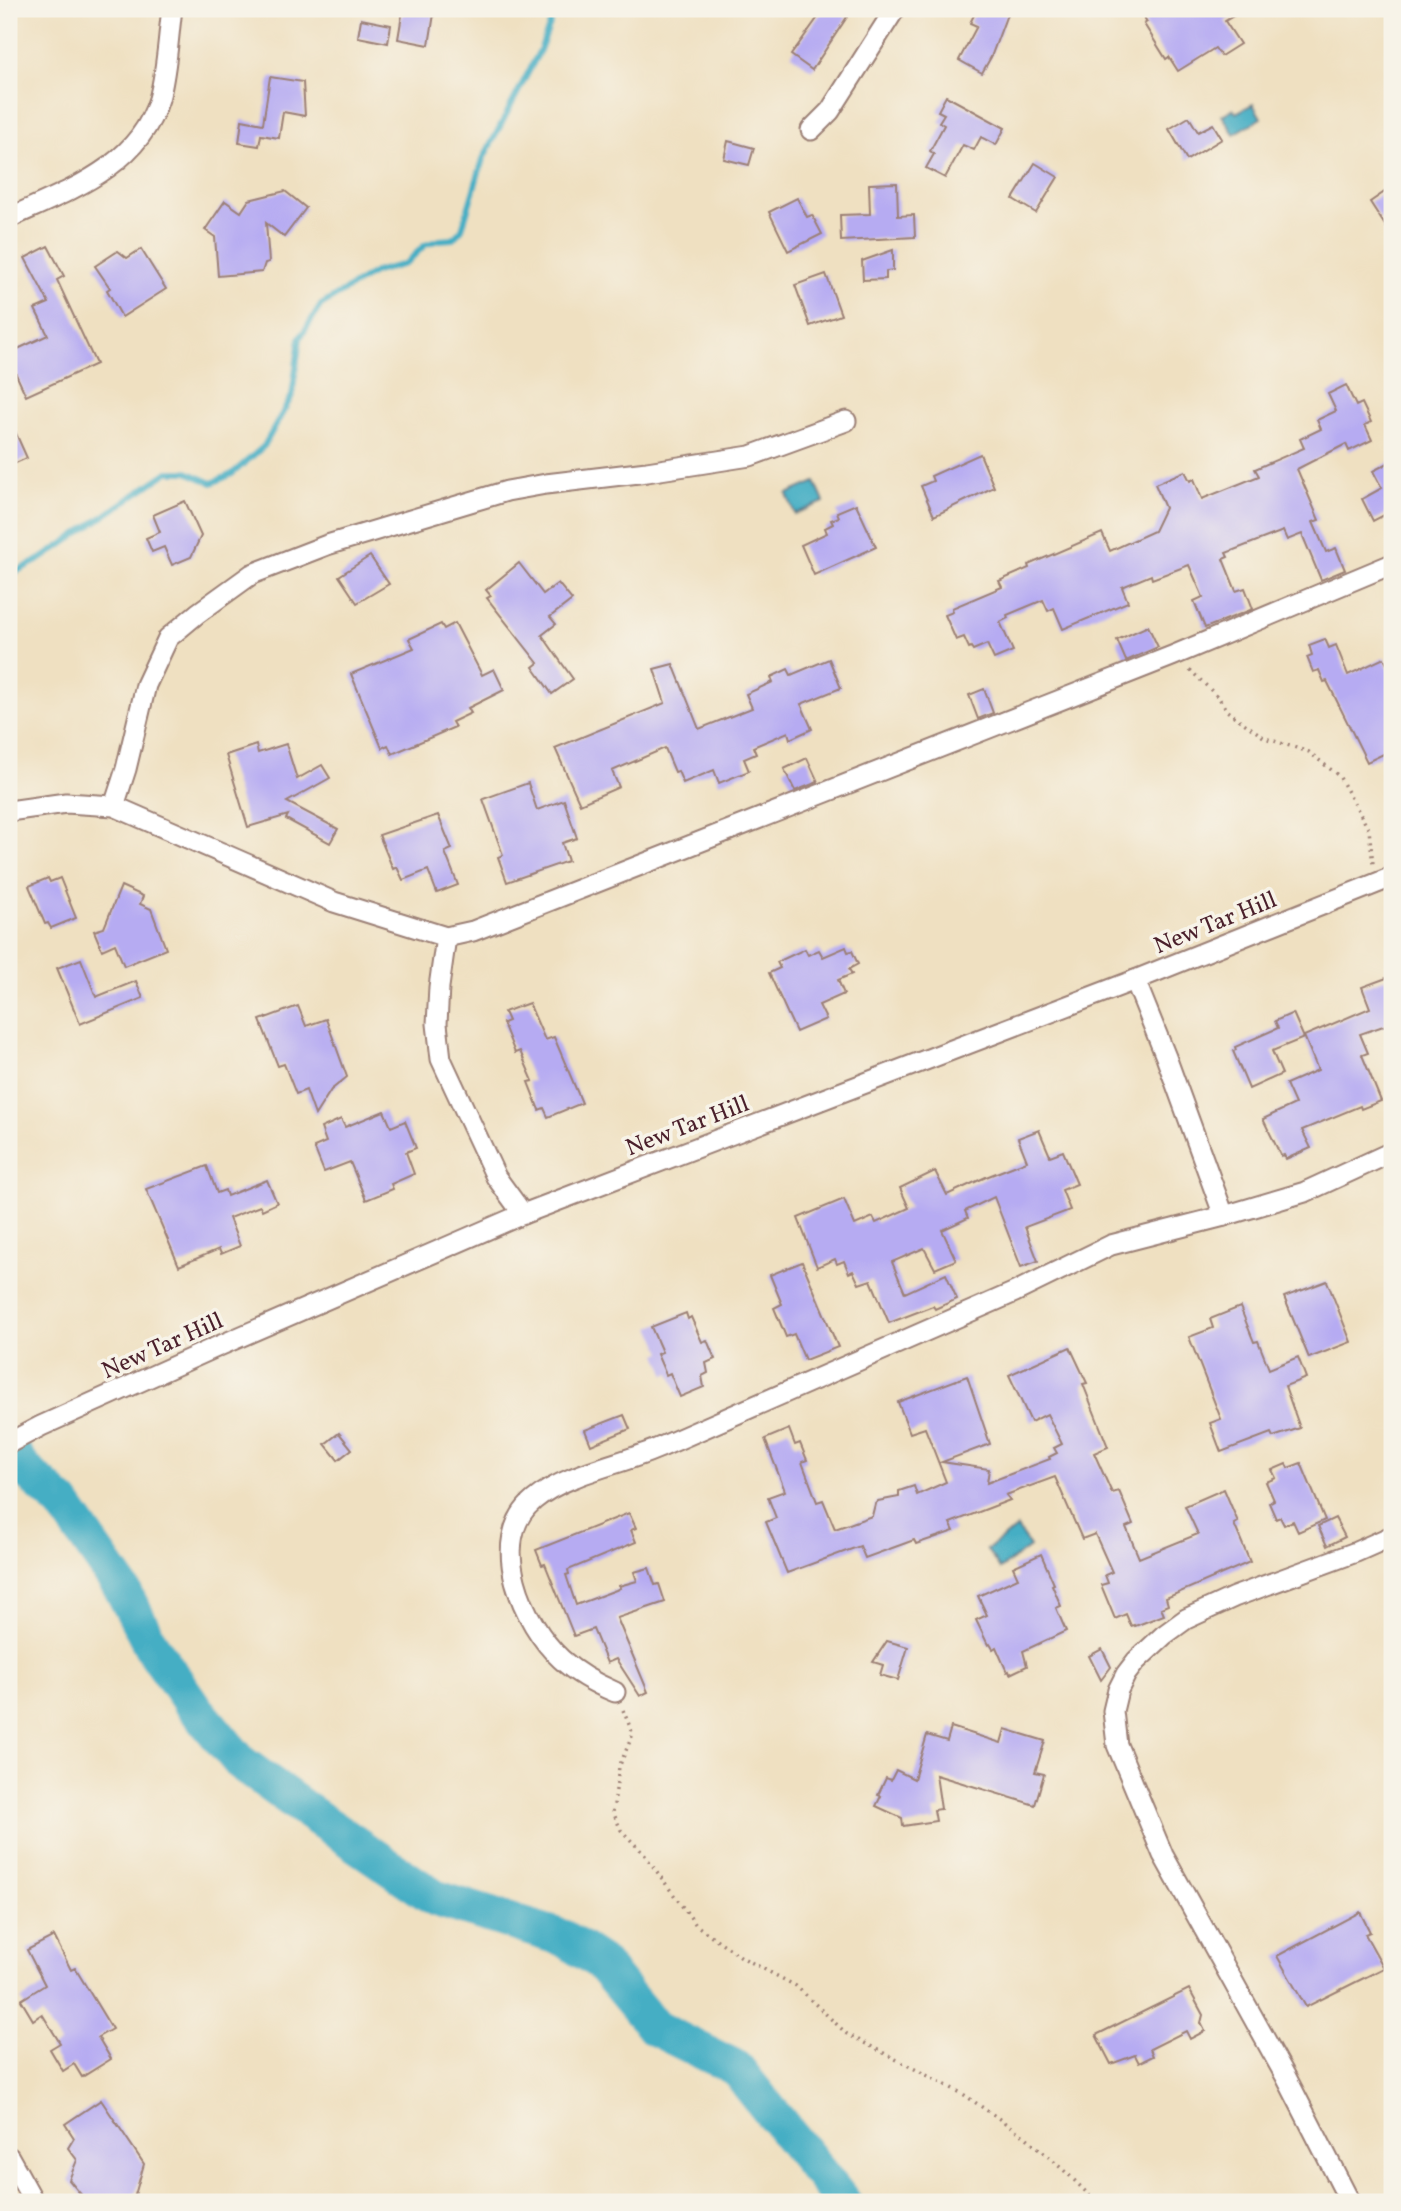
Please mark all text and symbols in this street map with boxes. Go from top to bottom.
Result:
street label: New Tar Hill [1149,884,1282,964]
street label: New Tar Hill [621,1088,754,1166]
street label: New Tar Hill [97,1305,229,1389]

